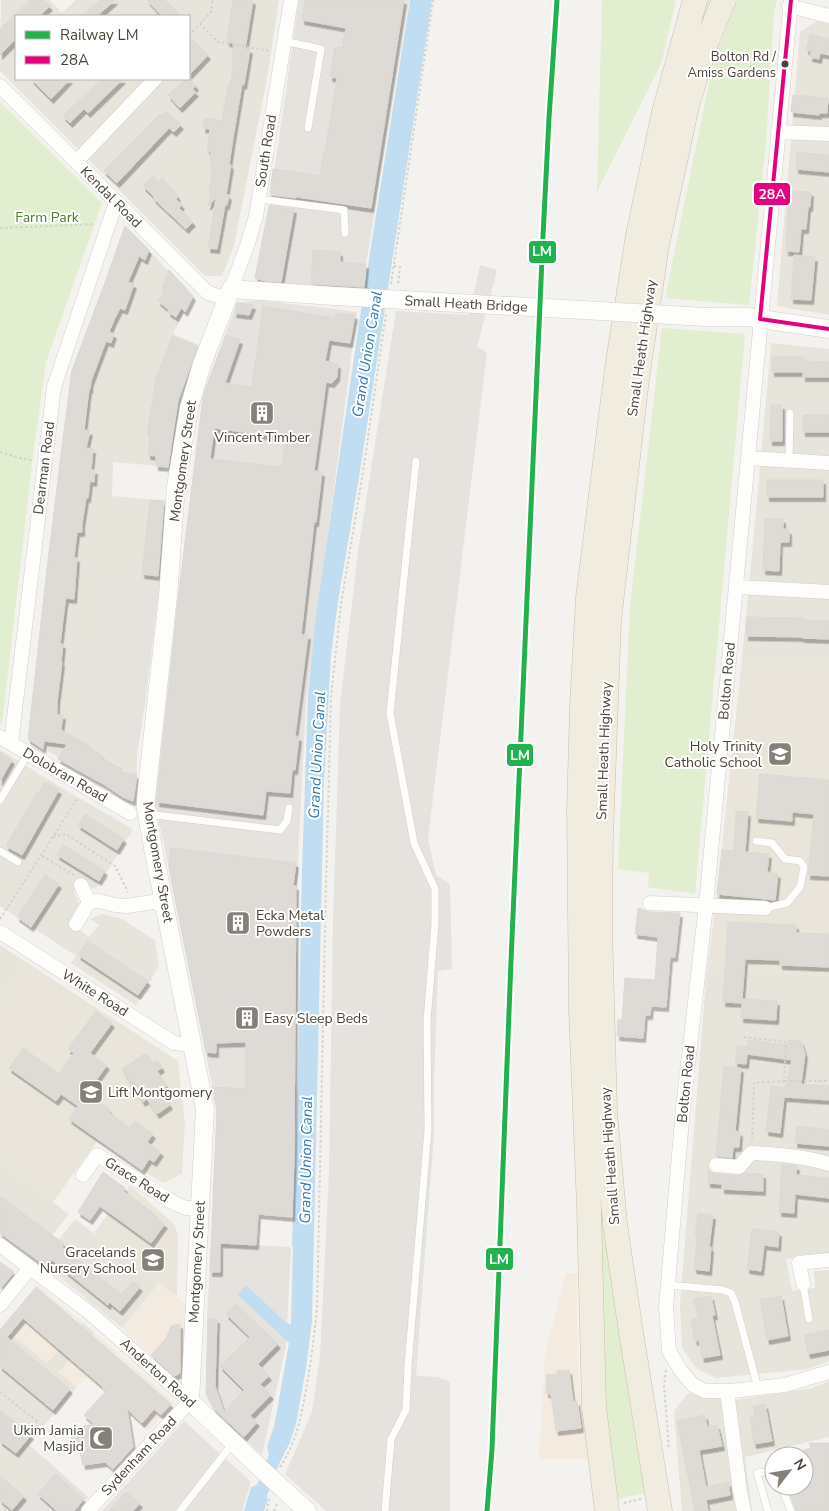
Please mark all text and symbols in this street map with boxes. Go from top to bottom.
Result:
legend [15,15,190,80]
text: Railway LM [60,25,139,45]
place label: Bolton Rd / Amiss Gardens [688,48,776,82]
text: 28A [60,50,89,70]
marker: Bolton Rd / Amiss Gardens [780,59,790,69]
street label: South Road [251,113,281,189]
street label: Kendal Road [76,162,146,232]
line badge: 28A [753,182,791,206]
text: 28A [758,185,786,204]
park label: Farm Park [15,208,80,227]
line badge: LM [528,240,557,264]
text: LM [532,242,552,261]
street label: Small Heath Highway [623,278,661,418]
water label: Grand Union Canal [347,289,387,419]
street label: Small Heath Bridge [404,291,528,317]
street label: Montgomery Street [165,399,201,523]
building icon: Vincent Timber [249,400,275,426]
street label: Dearman Road [29,420,59,516]
place label: Vincent Timber [213,428,310,447]
street label: Bolton Road [714,641,740,721]
street label: Small Heath Highway [592,681,616,820]
water label: Grand Union Canal [304,691,330,819]
place label: Holy Trinity Catholic School [665,737,763,772]
school or university icon: Holy Trinity Catholic School [767,741,793,767]
street label: Dolobran Road [19,743,111,807]
line badge: LM [506,743,534,767]
text: LM [510,746,530,765]
street label: Montgomery Street [138,800,178,924]
place label: Ecka Metal Powders [256,906,325,941]
building icon: Ecka Metal Powders [225,910,251,936]
street label: White Road [58,965,132,1021]
building icon: Easy Sleep Beds [234,1005,260,1031]
place label: Easy Sleep Beds [264,1009,368,1028]
street label: Bolton Road [672,1044,700,1124]
school or university icon: Lift Montgomery [78,1079,104,1105]
place label: Lift Montgomery [108,1083,213,1102]
street label: Small Heath Highway [596,1086,624,1226]
water label: Grand Union Canal [295,1096,317,1224]
street label: Grace Road [101,1153,173,1207]
street label: Montgomery Street [184,1200,210,1324]
place label: Gracelands Nursery School [40,1243,137,1278]
school or university icon: Gracelands Nursery School [140,1247,166,1273]
line badge: LM [485,1247,514,1271]
text: LM [489,1250,509,1269]
street label: Anderton Road [116,1334,200,1412]
street label: Sydenham Road [97,1412,181,1500]
place label: Ukim Jamia Masjid [13,1421,84,1456]
mosque icon: Ukim Jamia Masjid [88,1425,114,1451]
north arrow [764,1446,814,1496]
text: N [789,1455,811,1474]

